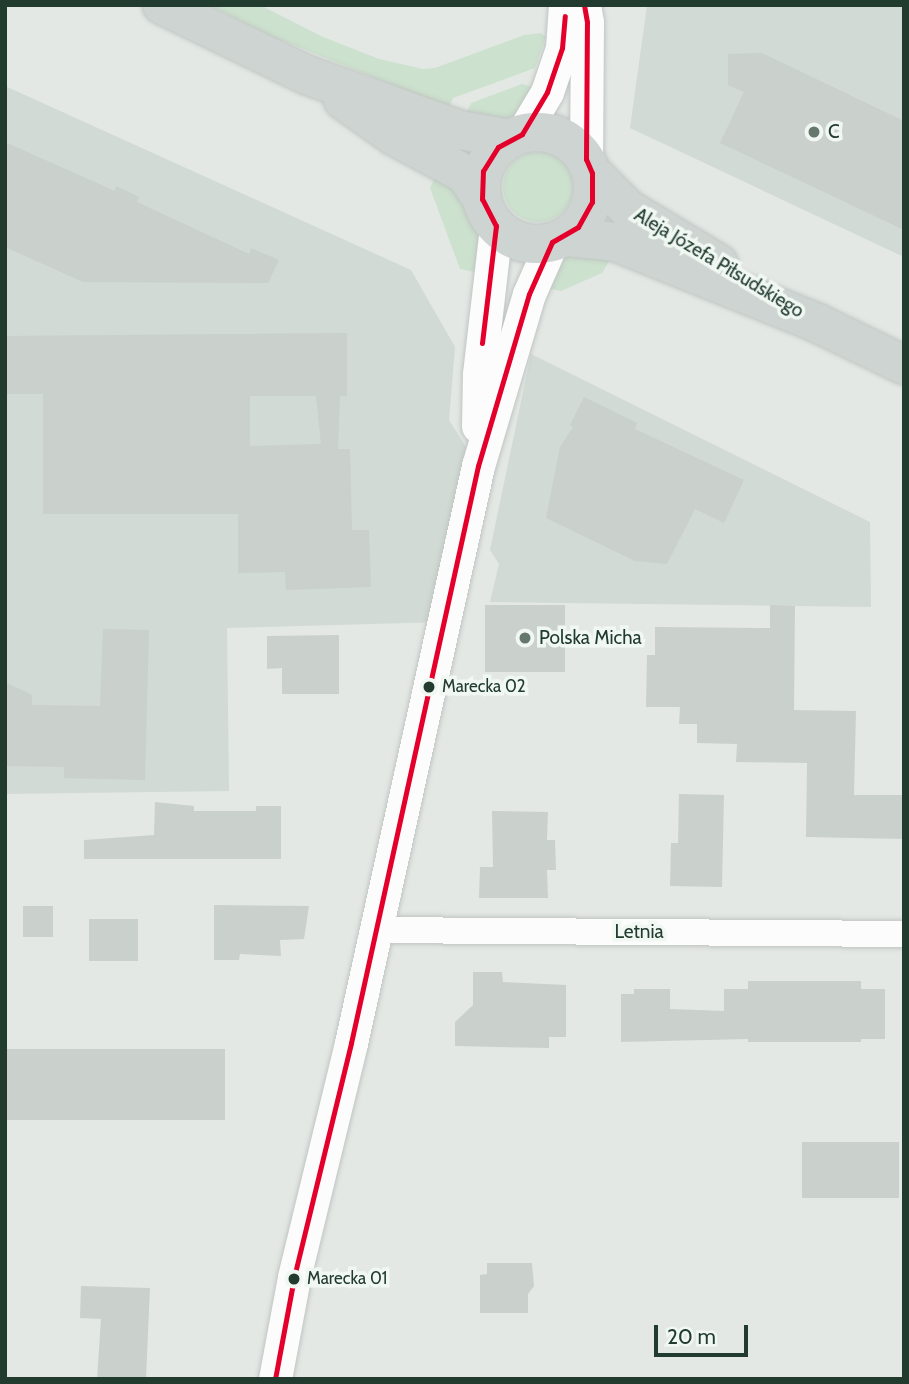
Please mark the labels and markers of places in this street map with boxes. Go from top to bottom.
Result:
place label: C [828,121,840,143]
marker: C [806,124,822,140]
place label: Polska Micha [539,627,642,649]
marker: Polska Micha [517,630,533,646]
place label: Marecka 02 [442,677,526,697]
marker: Marecka 02 [422,680,436,694]
place label: Marecka 01 [307,1269,387,1289]
marker: Marecka 01 [287,1272,301,1286]

